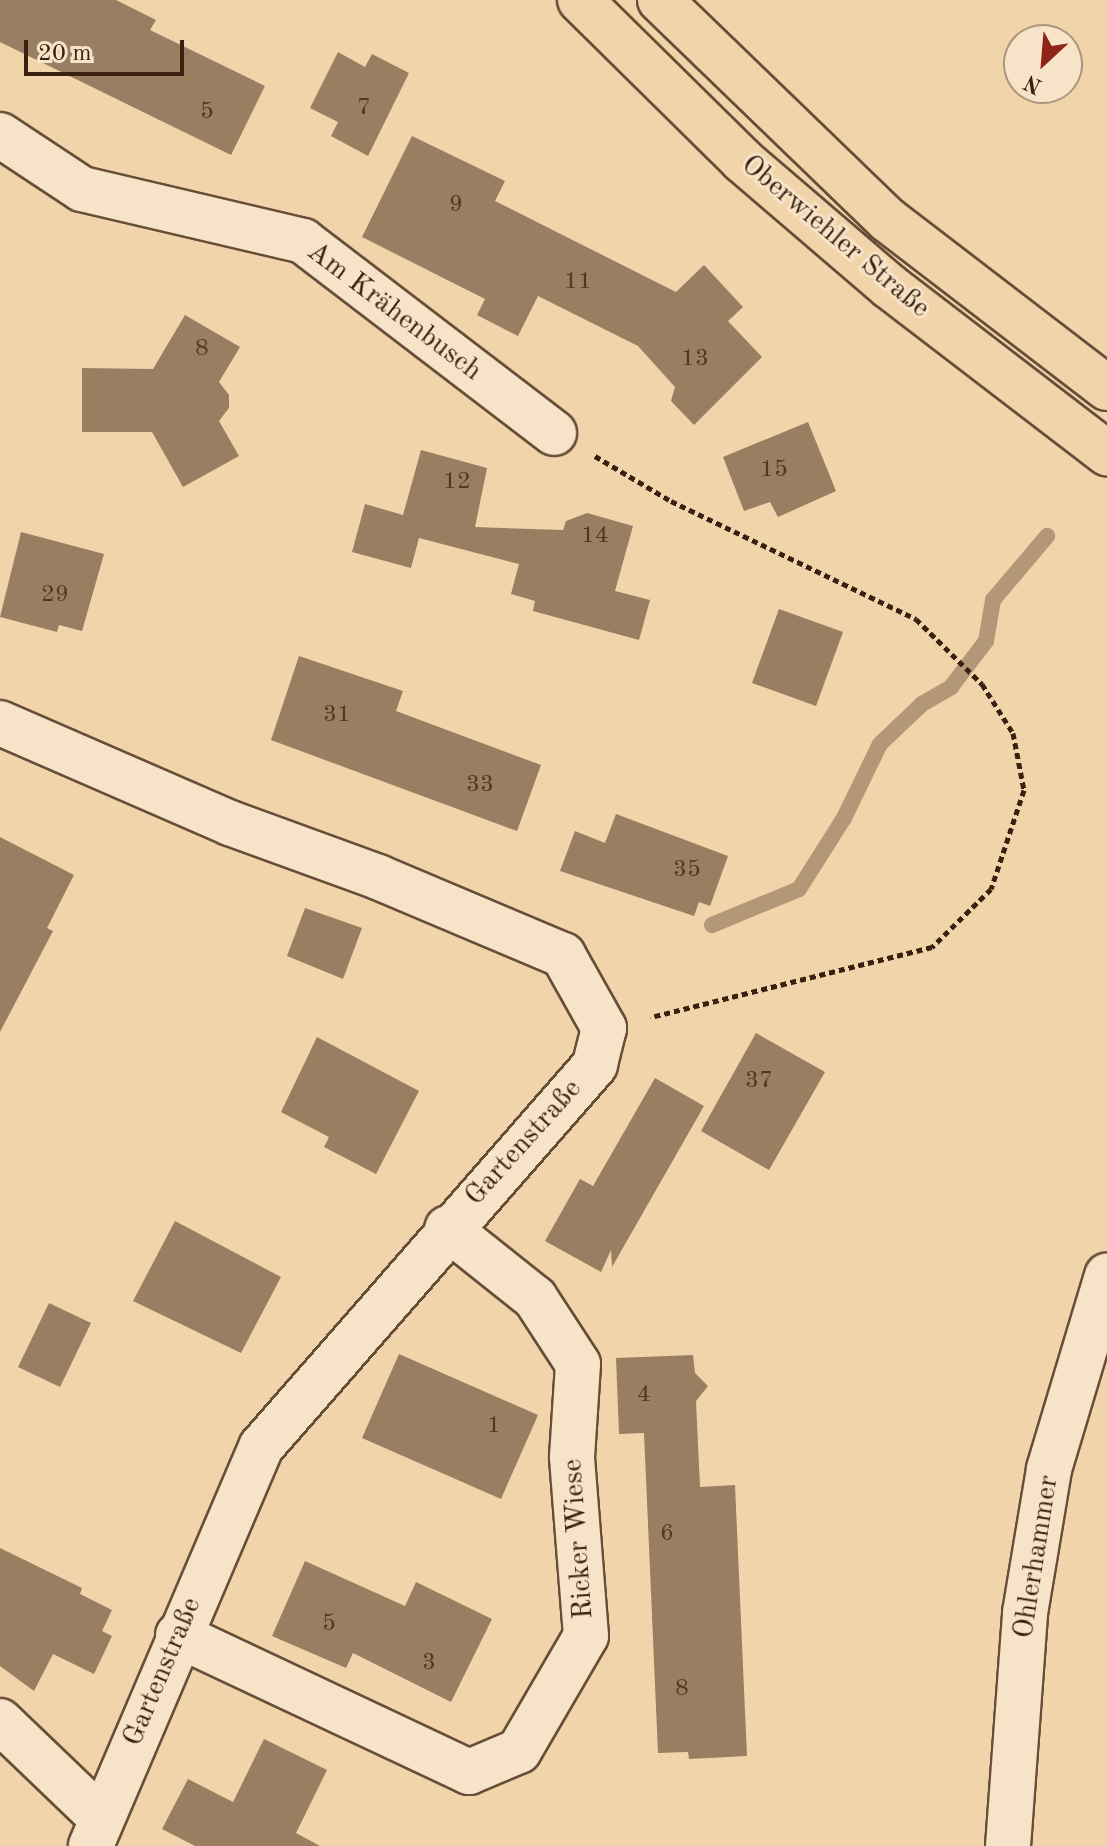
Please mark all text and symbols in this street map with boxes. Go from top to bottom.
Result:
scale bar [28,24,188,74]
north arrow [1003,24,1083,104]
text: 20 m [38,42,92,66]
text: N [1021,70,1046,97]
house number: 7 [357,95,371,123]
house number: 5 [200,99,214,127]
street label: Oberwiehler Straße [734,148,936,326]
house number: 9 [449,192,463,220]
street label: Am Krähenbusch [300,235,488,389]
house number: 11 [564,269,592,297]
house number: 8 [195,336,209,364]
house number: 13 [681,346,709,374]
house number: 15 [760,457,788,485]
house number: 12 [443,469,471,497]
house number: 14 [581,523,609,551]
house number: 29 [41,582,69,610]
house number: 31 [323,702,351,730]
house number: 33 [466,772,494,800]
house number: 35 [673,857,701,885]
house number: 37 [745,1068,773,1096]
street label: Gartenstraße [459,1073,589,1213]
house number: 4 [637,1382,651,1410]
house number: 1 [487,1413,501,1441]
street label: Ricker Wiese [557,1458,601,1620]
street label: Ohlerhammer [1008,1473,1066,1641]
house number: 6 [660,1521,674,1549]
street label: Gartenstraße [117,1593,209,1751]
house number: 5 [322,1611,336,1639]
house number: 3 [422,1650,436,1678]
house number: 8 [675,1676,689,1704]

